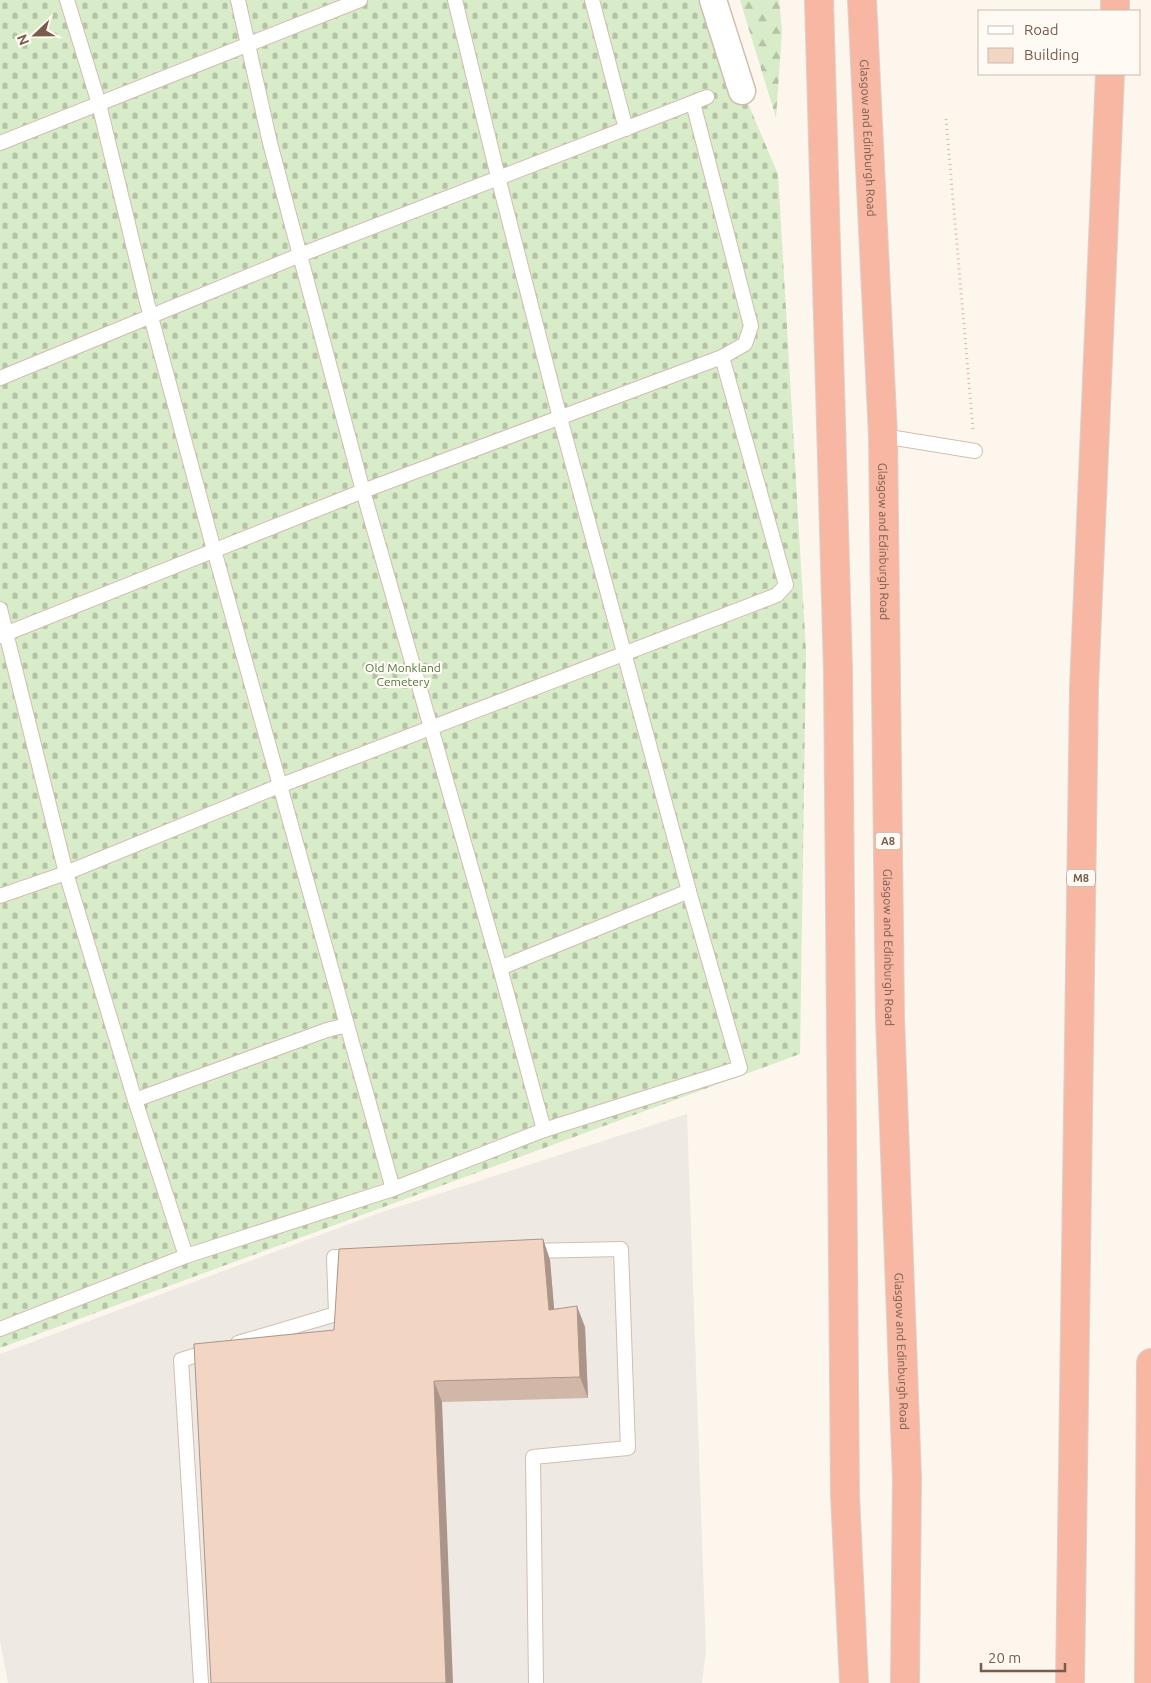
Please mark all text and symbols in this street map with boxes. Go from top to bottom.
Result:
north arrow [10,10,60,60]
legend [978,10,1141,75]
text: Road [1024,21,1059,38]
text: N [14,32,32,48]
text: Building [1024,46,1079,63]
street label: Glasgow and Edinburgh Road [858,59,879,217]
street label: Glasgow and Edinburgh Road [877,463,892,620]
park label: Old Monkland Cemetery [365,661,441,688]
road number: A8 [876,832,900,849]
street label: Glasgow and Edinburgh Road [882,869,897,1026]
road number: M8 [1067,870,1095,886]
street label: Glasgow and Edinburgh Road [893,1272,912,1430]
scale bar [981,1640,1065,1672]
text: 20 m [988,1649,1021,1666]

